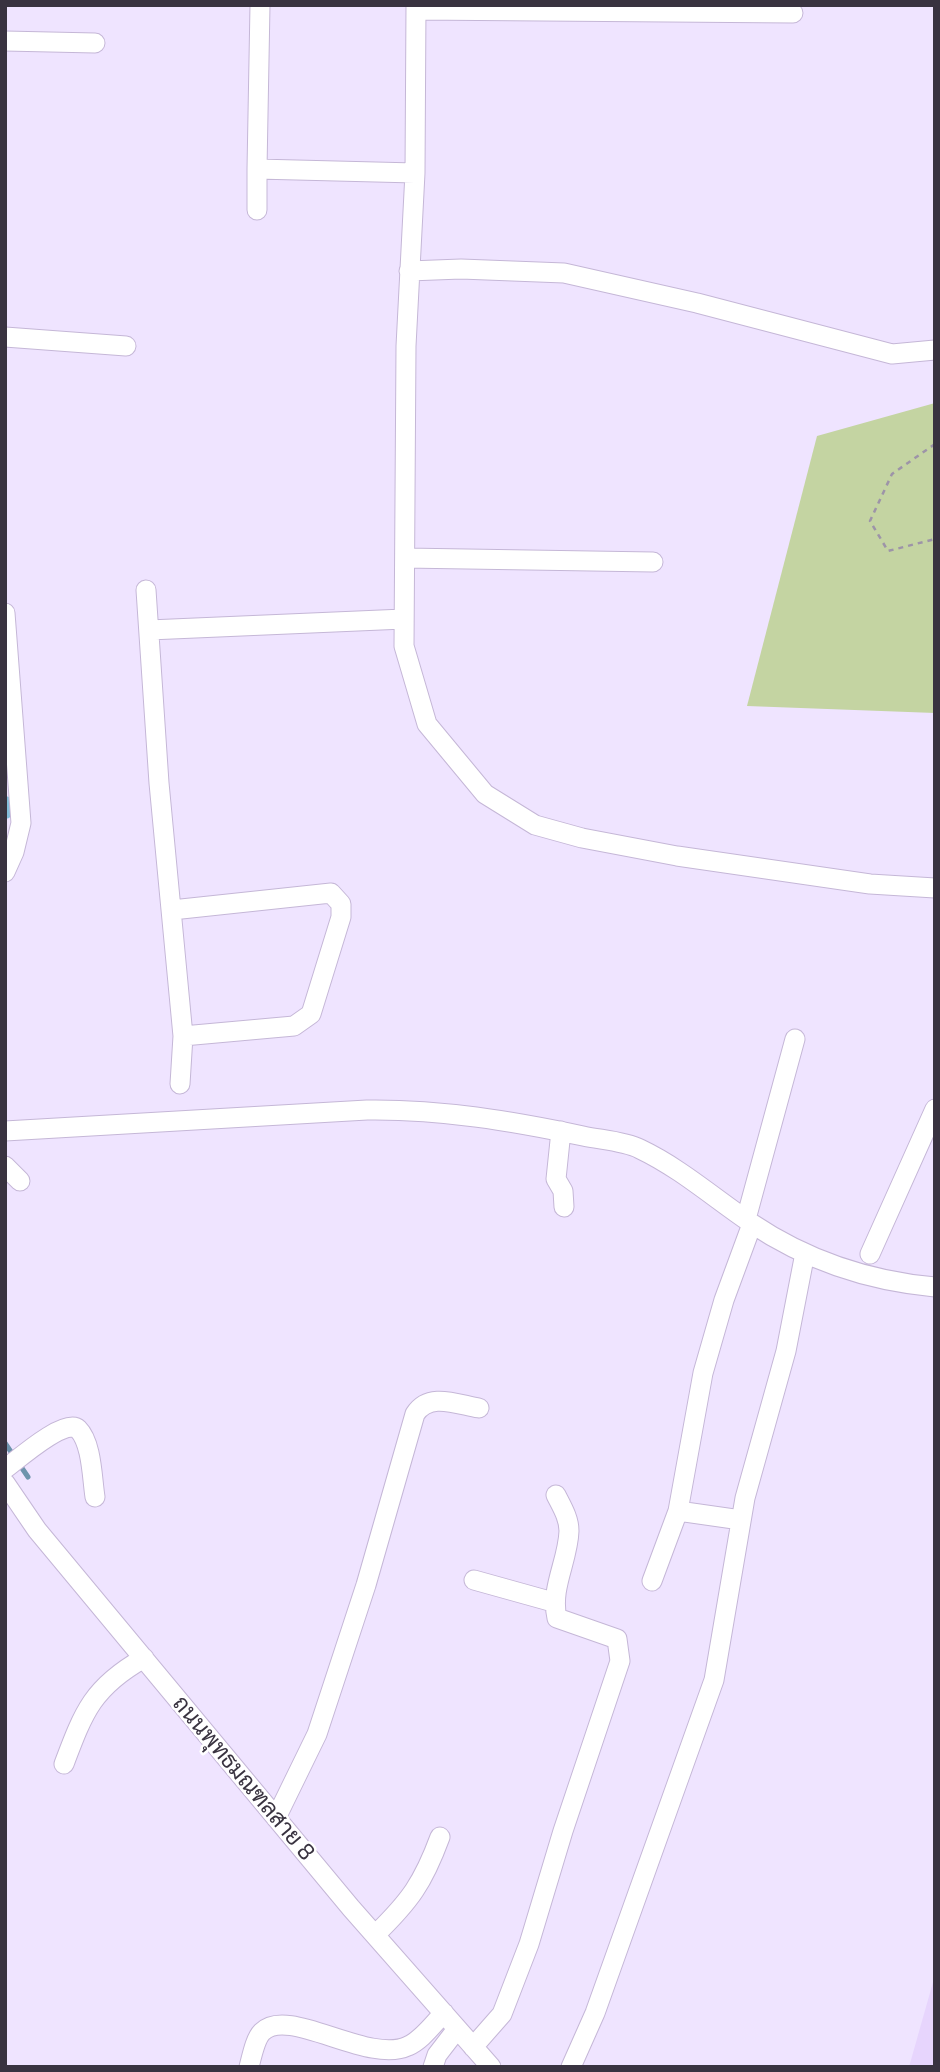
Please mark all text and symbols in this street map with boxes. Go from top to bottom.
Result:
street label: ถนนพุทธมณฑลสาย 8 [167,1690,321,1866]

